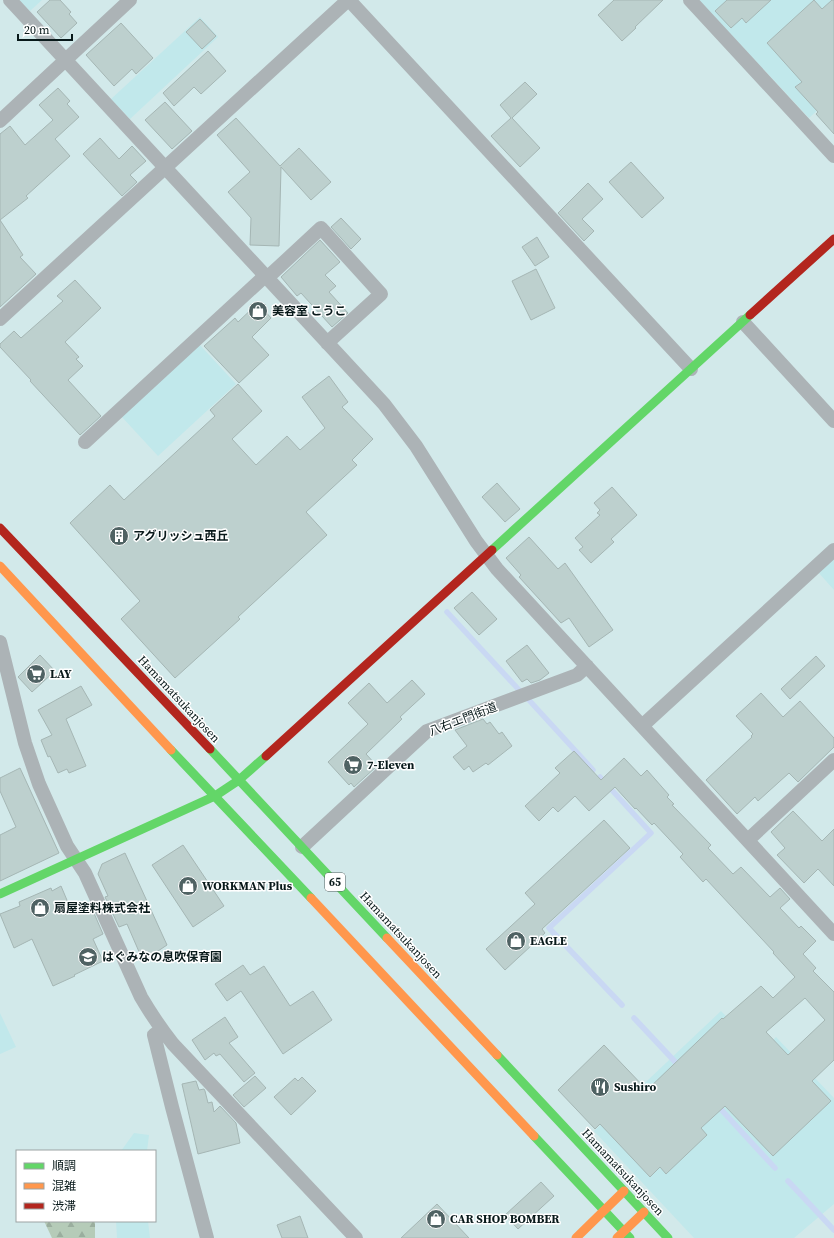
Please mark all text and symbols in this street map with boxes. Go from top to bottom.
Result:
scale bar [18,16,72,42]
text: 20 m [24,22,50,38]
shop icon: 美容室 こうこ [247,300,269,322]
place label: 美容室 こうこ [272,303,347,319]
building icon: アグリッシュ西丘 [108,525,130,547]
place label: アグリッシュ西丘 [133,528,228,544]
street label: Hamamatsukanjosen [134,652,224,746]
supermarket icon: LAY [25,663,47,685]
place label: LAY [50,666,72,682]
street label: 八右エ門街道 [427,699,499,739]
supermarket icon: 7-Eleven [342,754,364,776]
place label: 7-Eleven [367,757,415,773]
road number: 65 [325,873,345,891]
shop icon: WORKMAN Plus [177,875,199,897]
place label: WORKMAN Plus [202,878,293,894]
street label: Hamamatsukanjosen [356,888,446,982]
shop icon: 扇屋塗料株式会社 [29,897,51,919]
place label: 扇屋塗料株式会社 [54,900,150,916]
shop icon: EAGLE [505,930,527,952]
place label: EAGLE [530,933,567,949]
school or university icon: はぐみなの息吹保育園 [77,946,99,968]
place label: はぐみなの息吹保育園 [102,949,222,965]
restaurant icon: Sushiro [589,1076,611,1098]
place label: Sushiro [614,1079,657,1095]
street label: Hamamatsukanjosen [578,1125,668,1219]
legend [16,1150,156,1222]
text: 順調 [52,1158,76,1174]
text: 混雑 [52,1178,76,1194]
text: 渋滞 [52,1198,76,1214]
shop icon: CAR SHOP BOMBER [425,1208,447,1230]
place label: CAR SHOP BOMBER [450,1211,560,1227]

